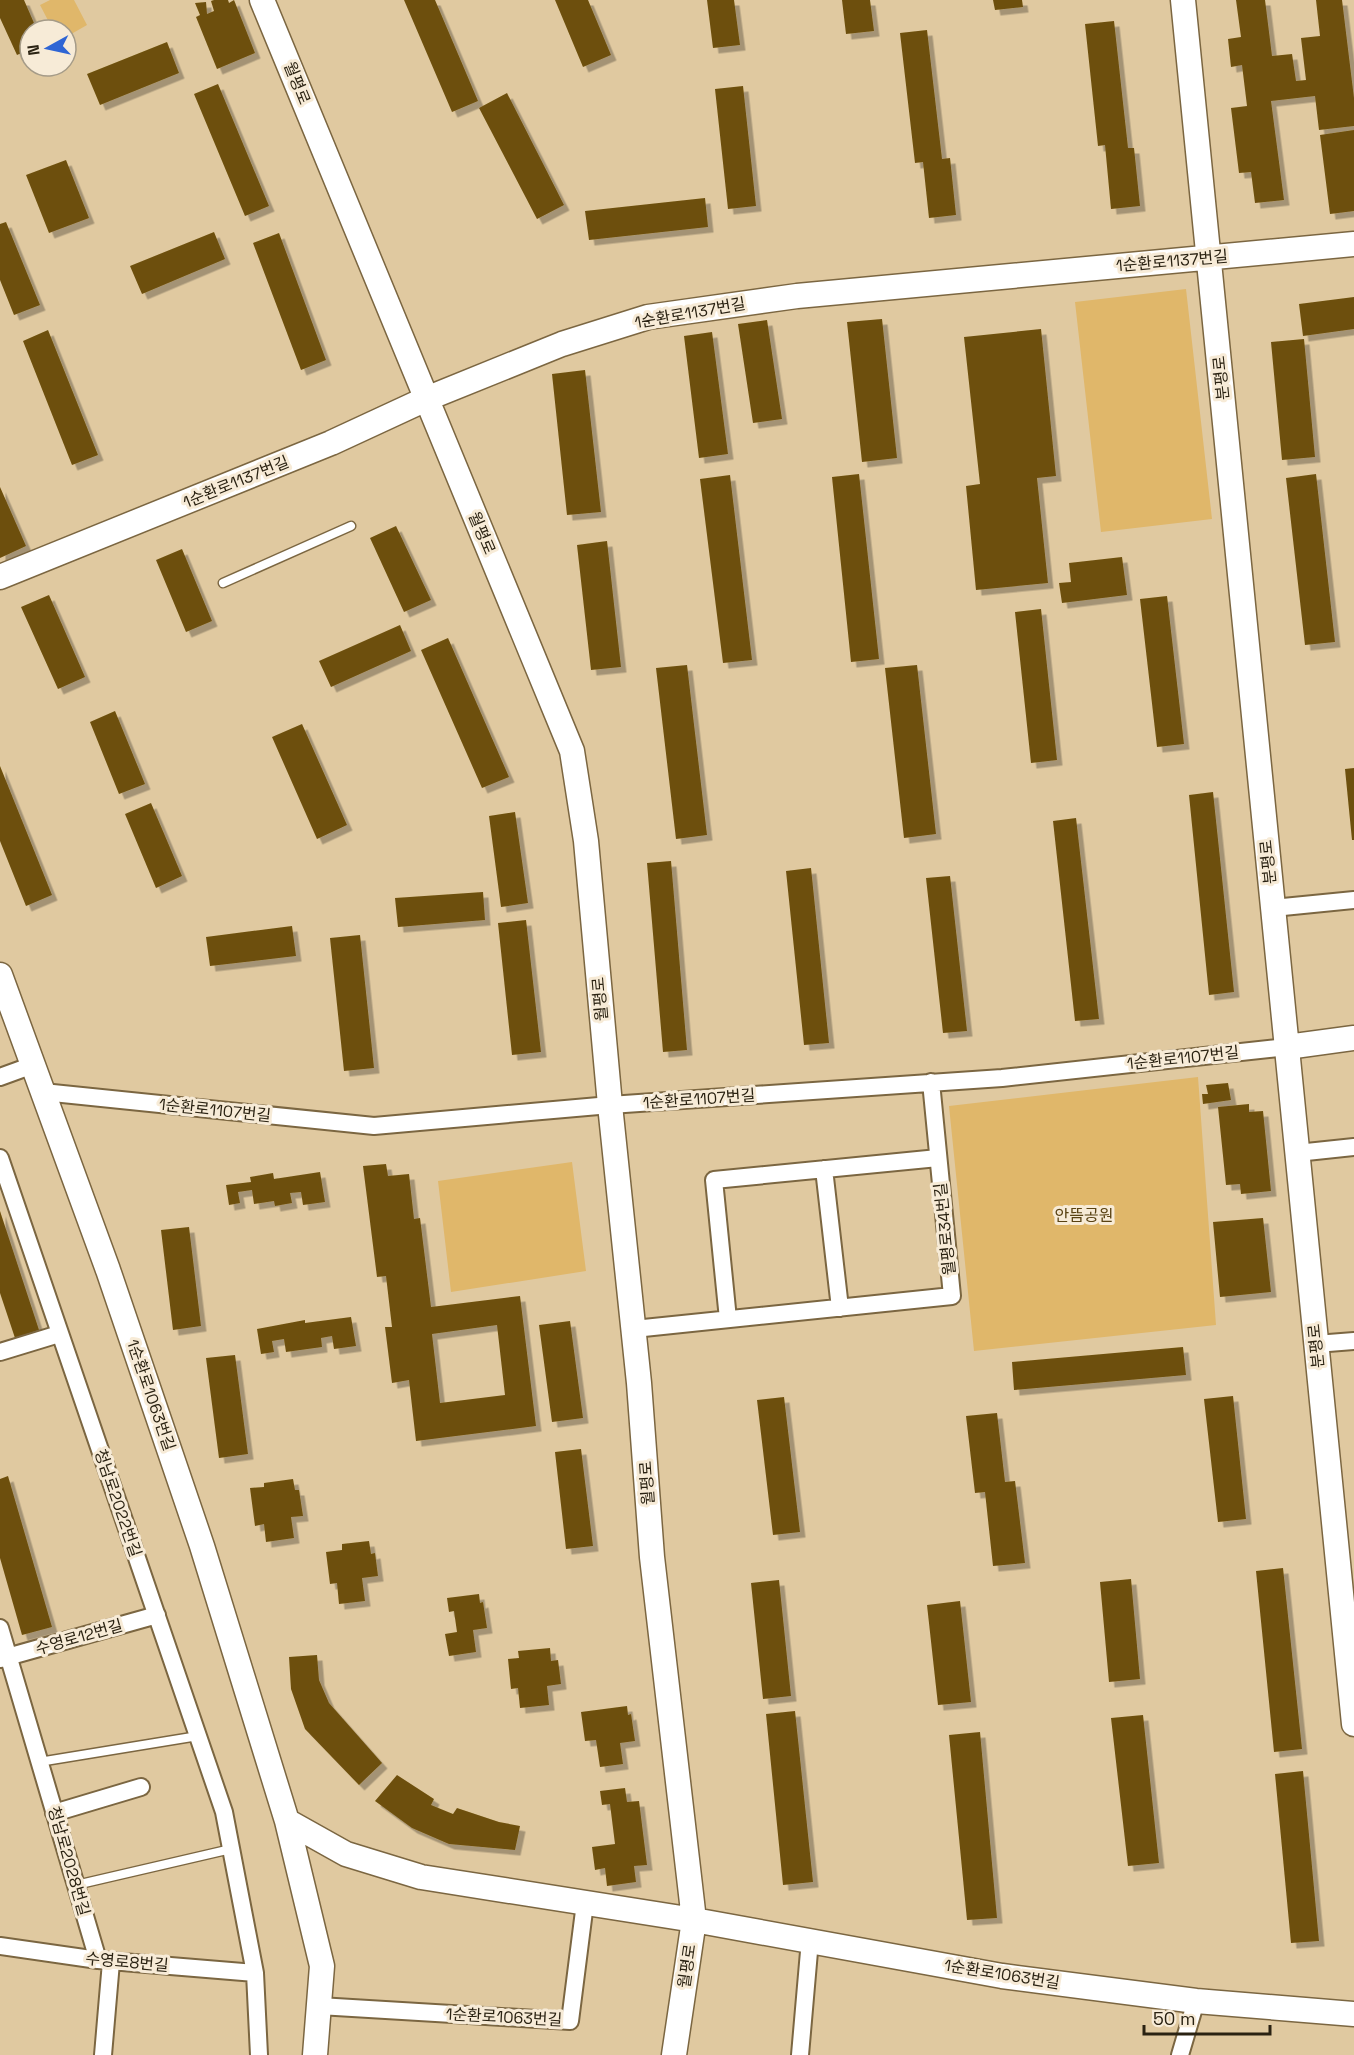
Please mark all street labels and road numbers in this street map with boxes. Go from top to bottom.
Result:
street label: 월평로 [279,59,315,108]
street label: 1순환로1137번길 [1115,246,1229,276]
street label: 1순환로1137번길 [633,293,747,333]
street label: 분평로 [1208,355,1234,401]
street label: 1순환로1137번길 [180,451,292,513]
street label: 월평로 [464,509,500,558]
street label: 분평로 [1255,839,1281,885]
street label: 월평로 [588,976,612,1022]
street label: 1순환로1107번길 [1126,1042,1240,1074]
street label: 1순환로1107번길 [642,1085,756,1113]
street label: 1순환로1107번길 [158,1094,272,1126]
street label: 월평로34번길 [930,1182,960,1276]
street label: 분평로 [1303,1323,1329,1369]
street label: 1순환로1063번길 [122,1336,180,1454]
street label: 청남로2022번길 [90,1446,146,1560]
street label: 월평로 [635,1460,659,1506]
street label: 수영로12번길 [33,1615,125,1659]
street label: 청남로2028번길 [43,1804,95,1918]
street label: 월평로 [674,1942,701,1989]
street label: 수영로8번길 [84,1948,170,1976]
street label: 1순환로1063번길 [943,1955,1061,1993]
street label: 1순환로1063번길 [445,2003,563,2031]

